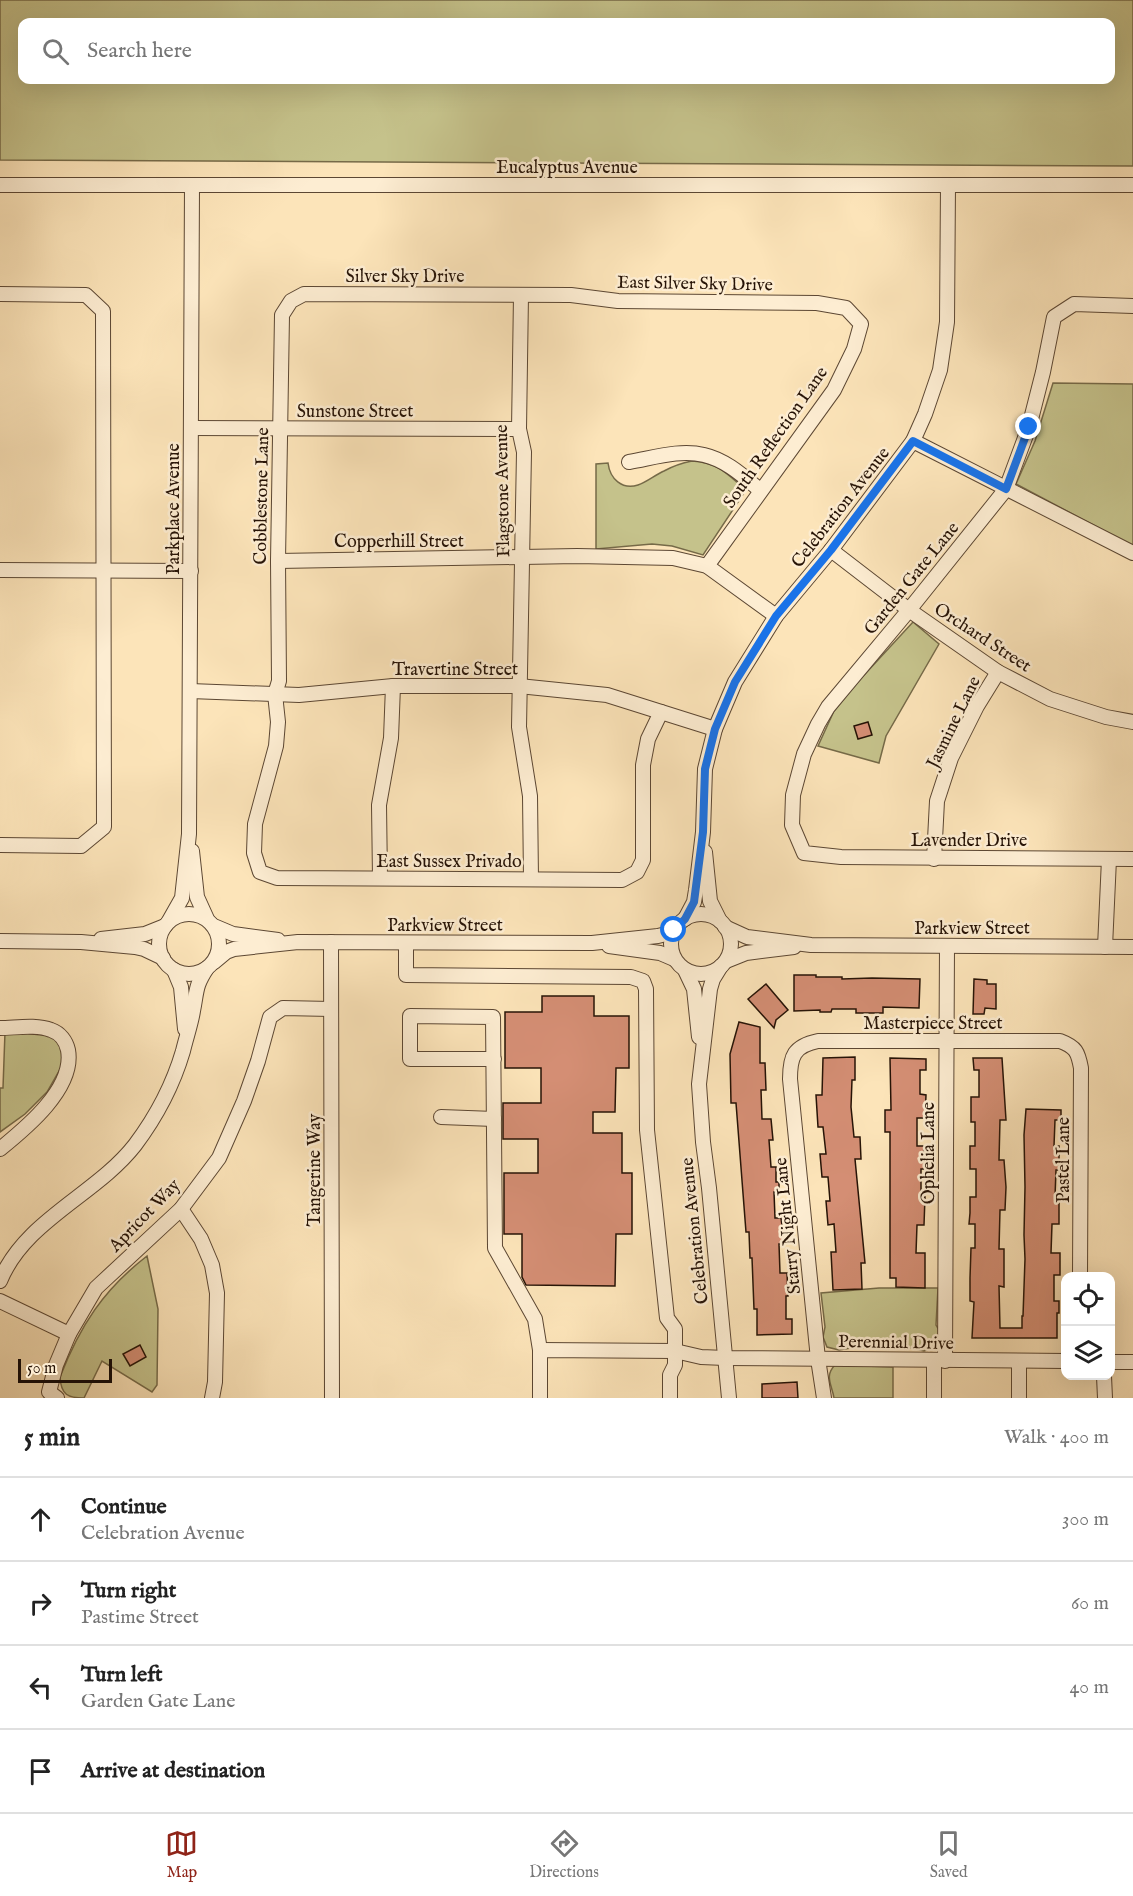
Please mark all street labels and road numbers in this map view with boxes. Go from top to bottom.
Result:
street label: Eucalyptus Avenue [496,157,638,180]
street label: Silver Sky Drive [345,266,465,289]
street label: East Silver Sky Drive [617,272,773,297]
street label: South Reflection Lane [719,362,834,513]
street label: Sunstone Street [297,401,413,424]
street label: Flagstone Avenue [491,424,516,558]
street label: Cobblestone Lane [250,427,275,565]
street label: Parkplace Avenue [163,443,186,575]
street label: Celebration Avenue [787,443,896,573]
street label: Garden Gate Lane [860,518,965,640]
street label: Copperhill Street [334,531,464,554]
street label: Orchard Street [929,598,1035,678]
street label: Travertine Street [392,659,518,682]
street label: Jasmine Lane [921,673,987,774]
street label: Lavender Drive [911,830,1027,853]
street label: East Sussex Privado [376,851,522,874]
street label: Parkview Street [387,915,503,938]
street label: Parkview Street [914,918,1030,941]
street label: Masterpiece Street [863,1013,1003,1036]
street label: Ophelia Lane [918,1102,941,1204]
street label: Tangerine Way [304,1113,327,1226]
street label: Pastel Lane [1053,1117,1076,1203]
street label: Celebration Avenue [676,1156,715,1305]
street label: Starry Night Lane [770,1156,807,1295]
street label: Apricot Way [104,1174,186,1258]
street label: Perennial Drive [838,1331,954,1356]

